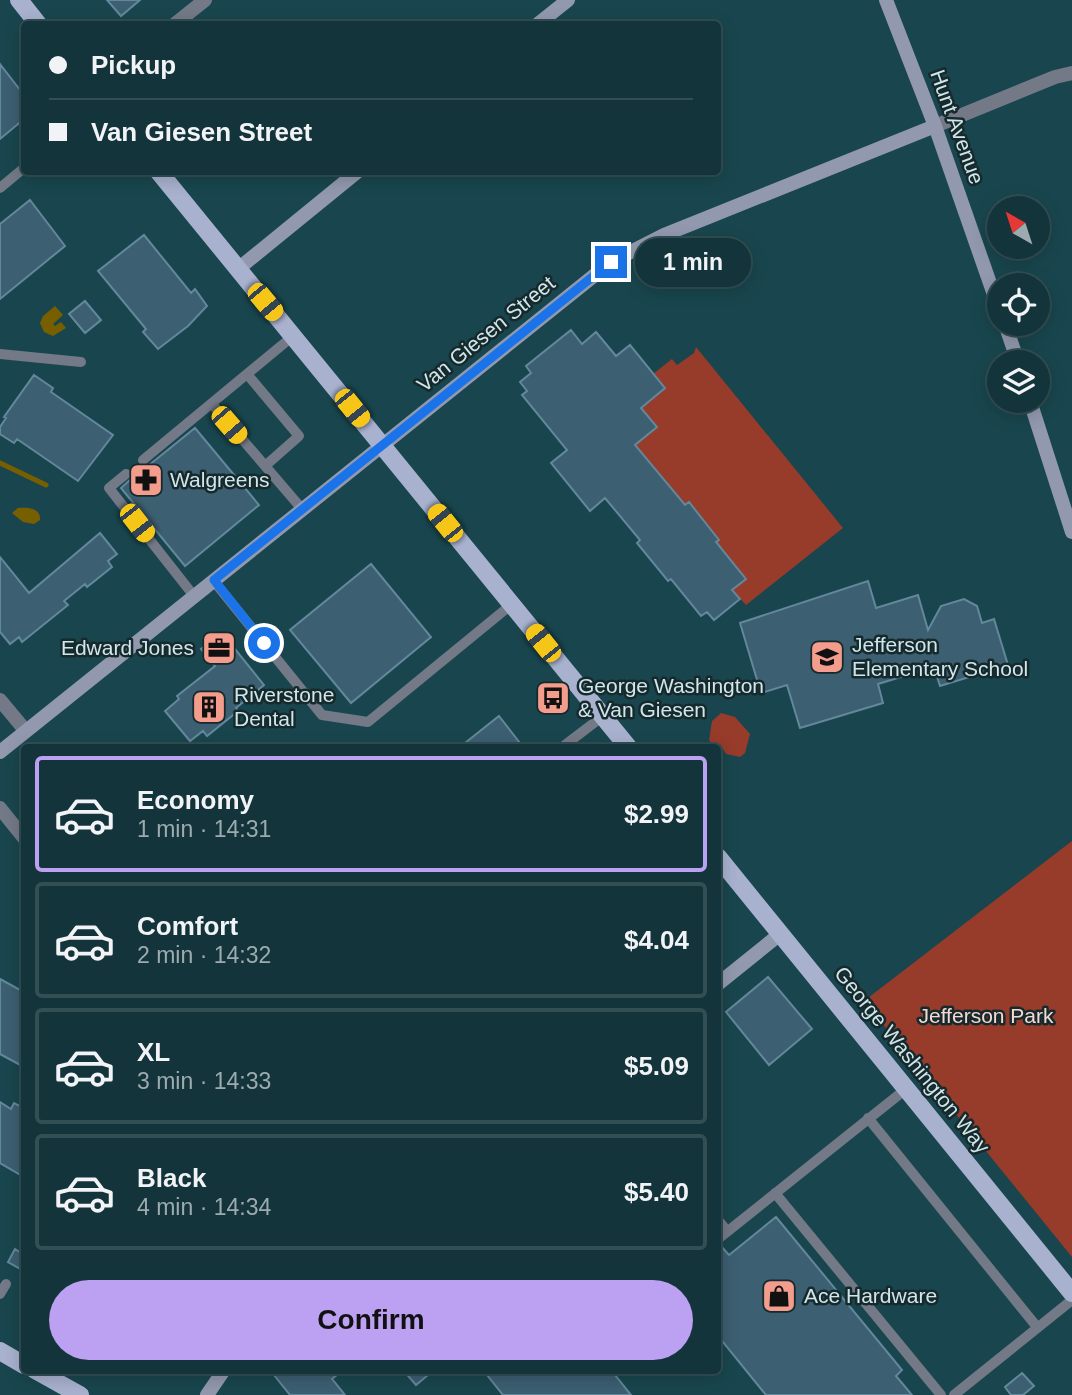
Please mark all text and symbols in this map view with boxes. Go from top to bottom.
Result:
text: Pickup [91,50,176,80]
street label: Hunt Avenue [926,67,989,187]
text: Van Giesen Street [91,117,312,147]
north arrow [987,196,1050,259]
map controls [987,196,1050,413]
callout: 1 min [636,238,751,286]
route end [595,246,627,278]
text: 1 min [663,249,723,275]
street label: Van Giesen Street [412,271,559,396]
button: locate [987,273,1050,336]
car [244,279,287,325]
button: layers [987,350,1050,413]
car [331,385,374,431]
car [208,402,251,448]
pharmacy icon: Walgreens [127,461,165,499]
place label: Walgreens [170,468,270,491]
car [116,500,159,546]
car [424,500,467,546]
car [522,620,565,666]
route start [248,627,280,659]
office icon: Edward Jones [200,629,238,667]
place label: Jefferson Elementary School [852,633,1028,680]
place label: Edward Jones [61,636,194,659]
school or university icon: Jefferson Elementary School [808,638,846,676]
place label: George Washington & Van Giesen [578,674,764,721]
bus stop icon: George Washington & Van Giesen [534,679,572,717]
place label: Riverstone Dental [234,683,334,730]
building icon: Riverstone Dental [190,688,228,726]
icon: car [53,783,116,846]
text: Economy [137,785,254,815]
text: $2.99 [624,799,689,829]
text: 1 min · 14:31 [137,816,271,842]
icon: car [53,909,116,972]
text: Comfort [137,911,238,941]
text: $4.04 [624,925,689,955]
text: 2 min · 14:32 [137,942,271,968]
street label: George Washington Way [830,962,995,1158]
park label: Jefferson Park [918,1004,1054,1027]
icon: car [53,1035,116,1098]
text: XL [137,1037,170,1067]
text: $5.09 [624,1051,689,1081]
text: 3 min · 14:33 [137,1068,271,1094]
icon: car [53,1161,116,1224]
text: Black [137,1163,206,1193]
text: $5.40 [624,1177,689,1207]
text: 4 min · 14:34 [137,1194,271,1220]
shop icon: Ace Hardware [760,1277,798,1315]
button: Confirm [49,1280,693,1360]
place label: Ace Hardware [804,1284,937,1307]

